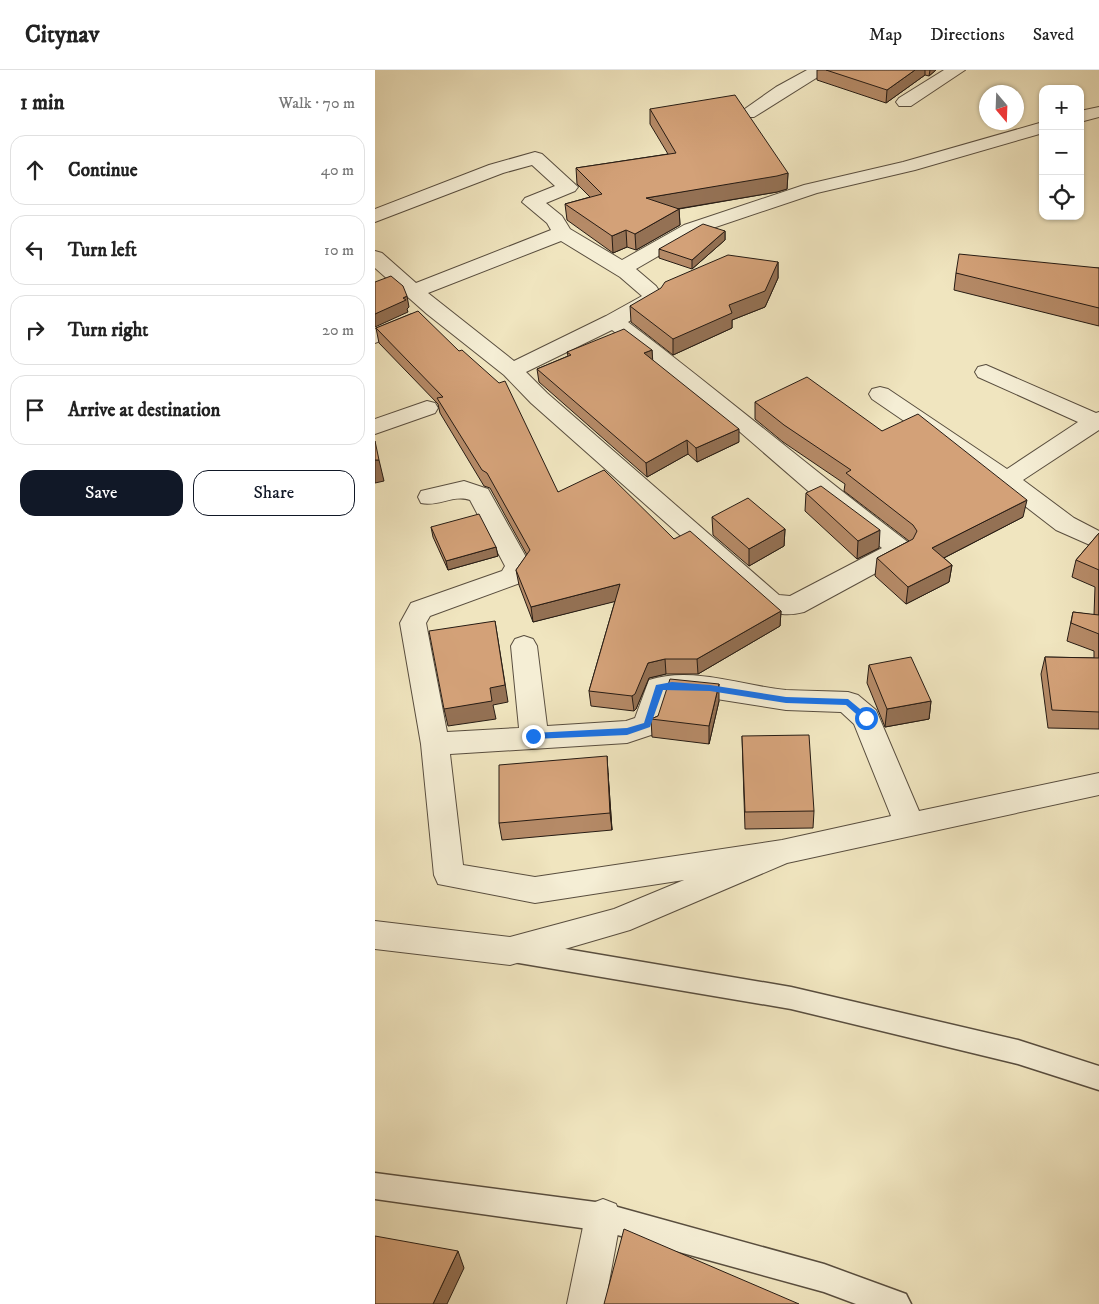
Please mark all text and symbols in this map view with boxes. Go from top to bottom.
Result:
text: Citynav [25,20,99,50]
text: Map [869,24,902,46]
text: Directions [930,24,1005,46]
text: Saved [1033,24,1074,46]
north arrow [979,85,1024,130]
map controls [1039,85,1084,220]
button: + [1039,85,1084,130]
text: 1 min [20,90,64,116]
text: Walk · 70 m [279,93,355,113]
button: − [1039,130,1084,175]
icon: ahead [21,156,49,184]
text: Continue [68,159,138,182]
text: 40 m [321,160,354,180]
button: locate [1039,175,1084,220]
icon: left [21,236,49,264]
text: Turn left [68,239,137,262]
text: 10 m [324,240,354,260]
icon: right [21,316,49,344]
text: Turn right [68,319,148,342]
text: 20 m [322,320,354,340]
icon: arrive [21,396,49,424]
text: Arrive at destination [68,399,220,422]
button: Save [20,470,183,516]
button: Share [193,470,355,516]
route start [855,707,878,730]
route end [522,725,545,748]

